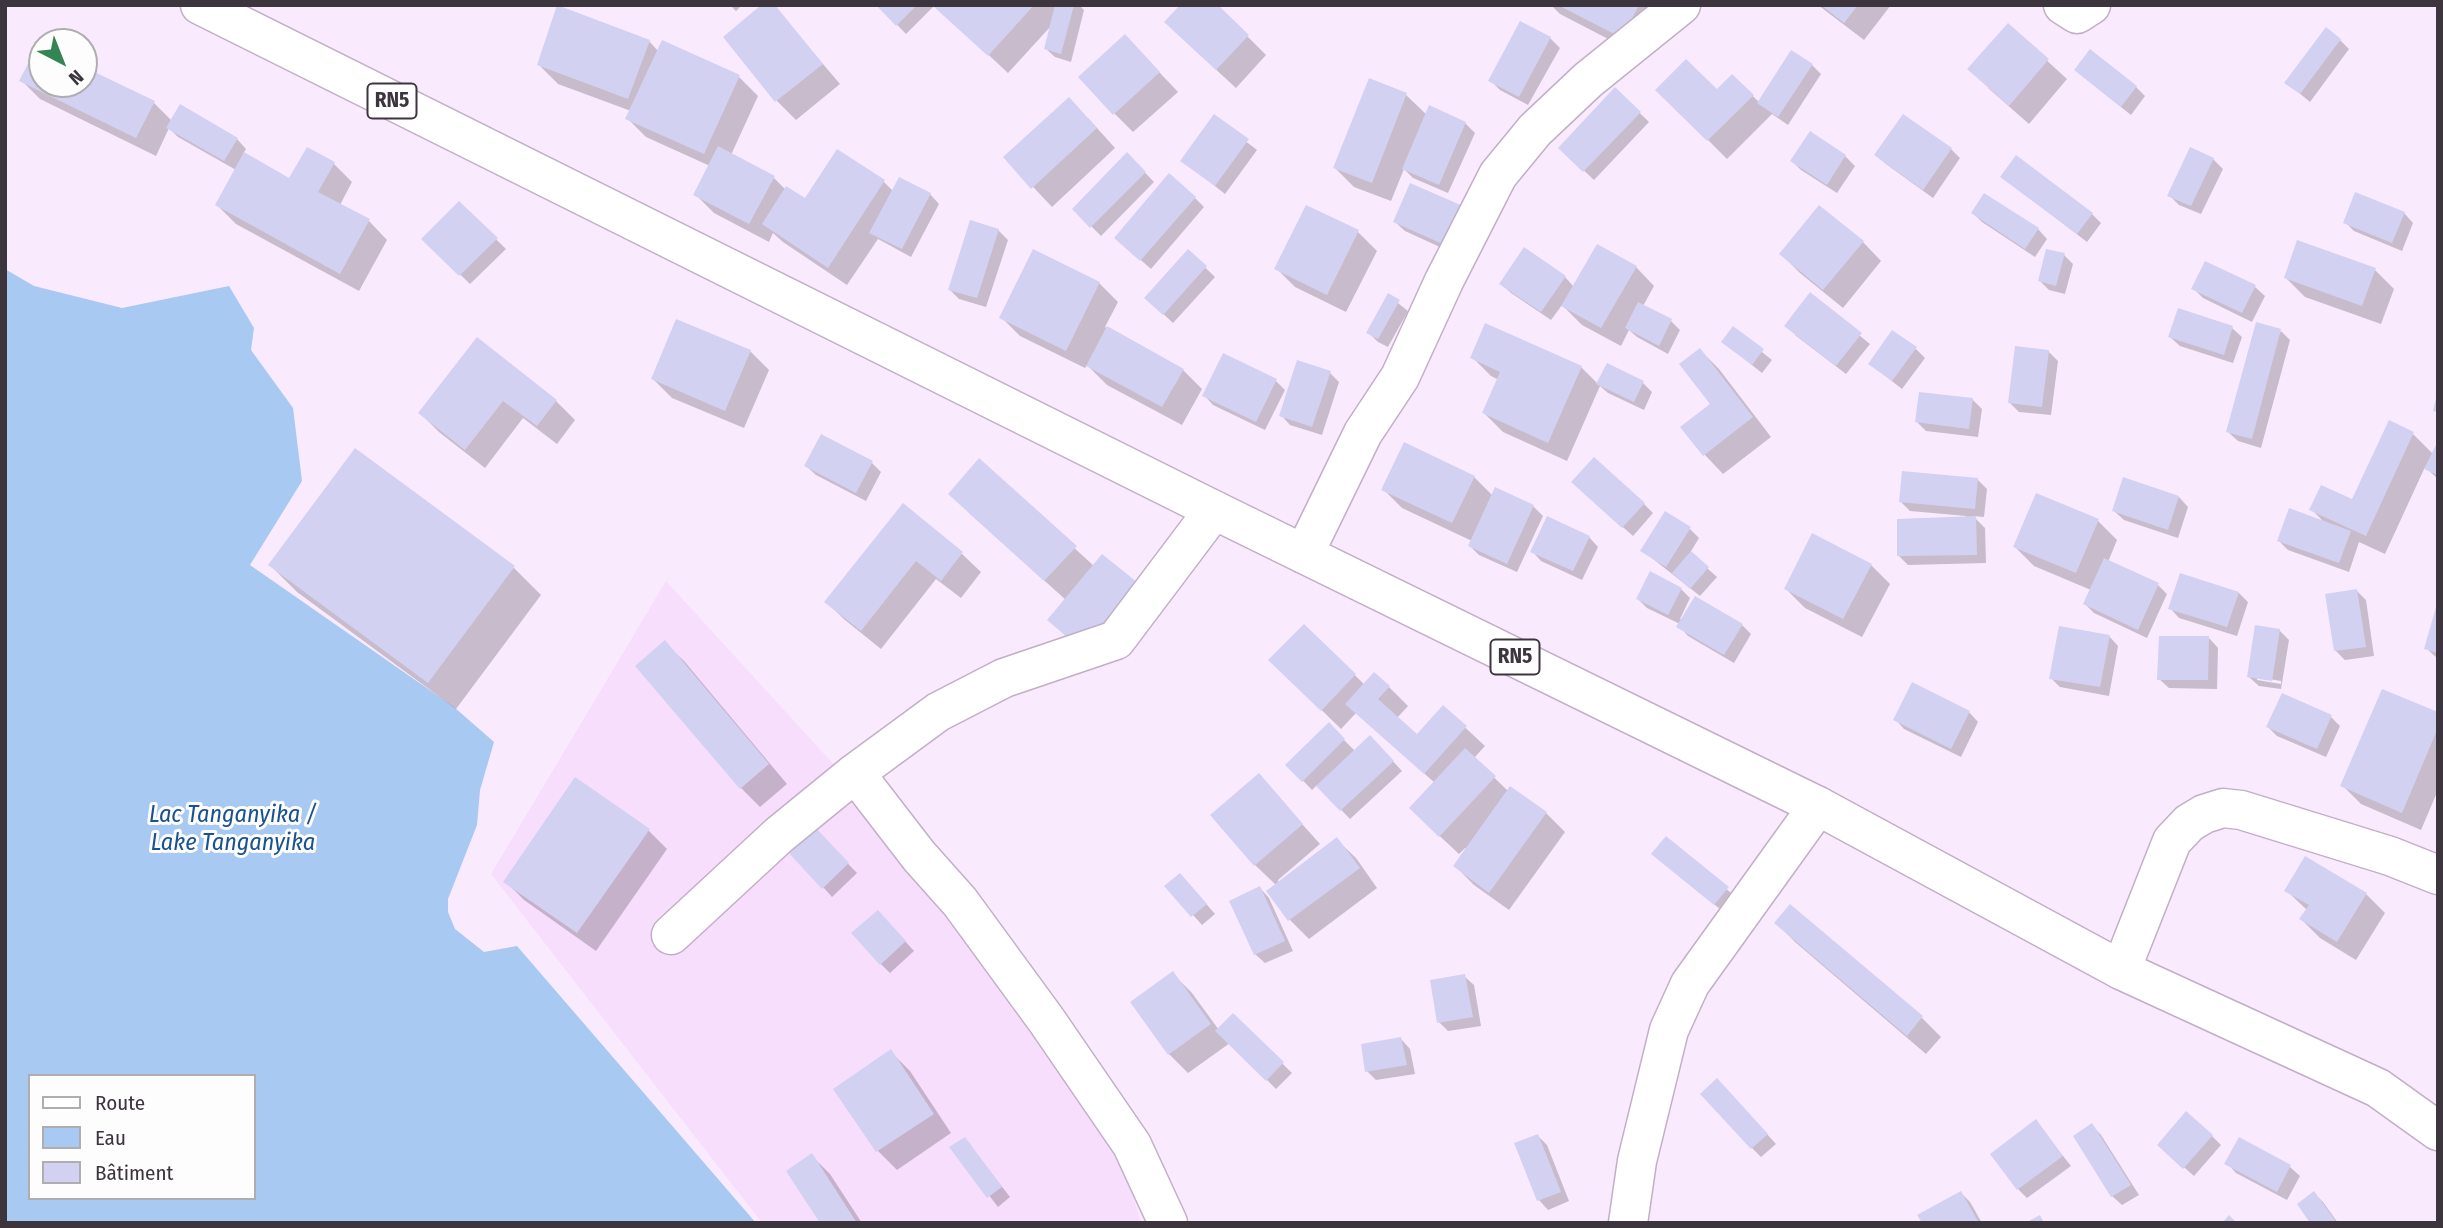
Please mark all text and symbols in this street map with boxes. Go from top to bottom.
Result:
north arrow [28,28,98,98]
text: N [64,65,88,90]
road number: RN5 [368,84,416,119]
road number: RN5 [1490,640,1540,674]
water label: Lac Tanganyika / Lake Tanganyika [149,801,317,857]
legend [28,1074,256,1200]
text: Route [95,1090,145,1116]
text: Eau [95,1125,126,1151]
text: Bâtiment [95,1160,173,1186]

